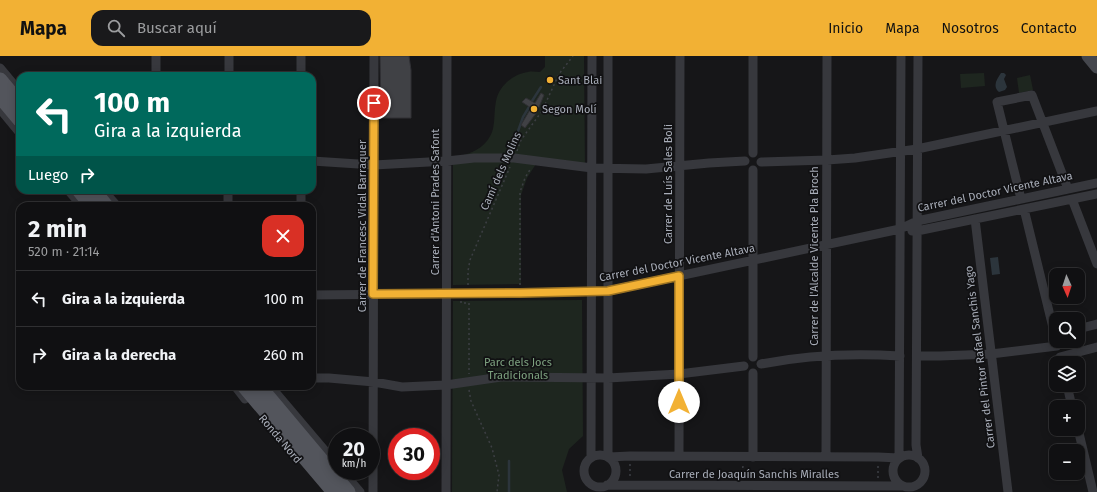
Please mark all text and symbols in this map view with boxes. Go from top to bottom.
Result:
search box [91,10,371,46]
text: Mapa [20,17,67,40]
icon: search [105,17,127,39]
text: Buscar aquí [137,19,217,37]
text: Inicio [828,20,863,37]
text: Mapa [885,20,920,37]
text: Nosotros [942,20,999,37]
text: Contacto [1021,20,1077,37]
place label: Sant Blai [558,74,602,87]
marker: Sant Blai [545,75,555,85]
text: 100 m [94,86,170,119]
pin [357,86,391,120]
icon: left [28,88,80,140]
icon: arrive [363,92,385,114]
place label: Segon Molí [542,103,597,116]
marker: Segon Molí [529,104,539,114]
text: Gira a la izquierda [94,120,242,142]
street label: Carrer de Luís Sales Boli [662,124,675,244]
street label: Carrer d'Antoni Prades Safont [429,129,442,275]
street label: Camí dels Molins [478,130,524,212]
street label: Carrer de Francesc Vidal Barraquer [356,139,369,312]
icon: right [76,164,98,186]
text: Luego [28,166,68,184]
street label: Carrer de l'Alcalde Vicente Pla Broch [808,166,821,346]
street label: Carrer del Doctor Vicente Altava [916,169,1074,215]
text: 2 min [28,215,87,243]
button: close [262,215,304,257]
street label: Carrer del Doctor Vicente Altava [598,242,756,284]
text: 520 m · 21:14 [28,244,100,259]
street label: Carrer del Pintor Rafael Sanchis Yago [962,265,998,449]
north arrow [1049,268,1085,304]
map controls [1049,268,1085,480]
icon: left [28,288,50,310]
text: Gira a la izquierda [62,290,185,308]
text: 100 m [264,290,304,308]
button: search [1049,312,1085,348]
icon: right [28,344,50,366]
text: Gira a la derecha [62,346,176,364]
text: 260 m [263,346,304,364]
park label: Parc dels Jocs Tradicionals [484,356,552,382]
button: layers [1049,356,1085,392]
position arrow [658,381,700,423]
button: + [1049,400,1085,436]
street label: Ronda Nord [256,412,304,466]
speed limit sign: 30 [388,428,440,480]
text: 20 [343,437,365,461]
button: − [1049,444,1085,480]
text: km/h [342,458,366,470]
street label: Carrer de Joaquín Sanchis Miralles [669,468,839,481]

